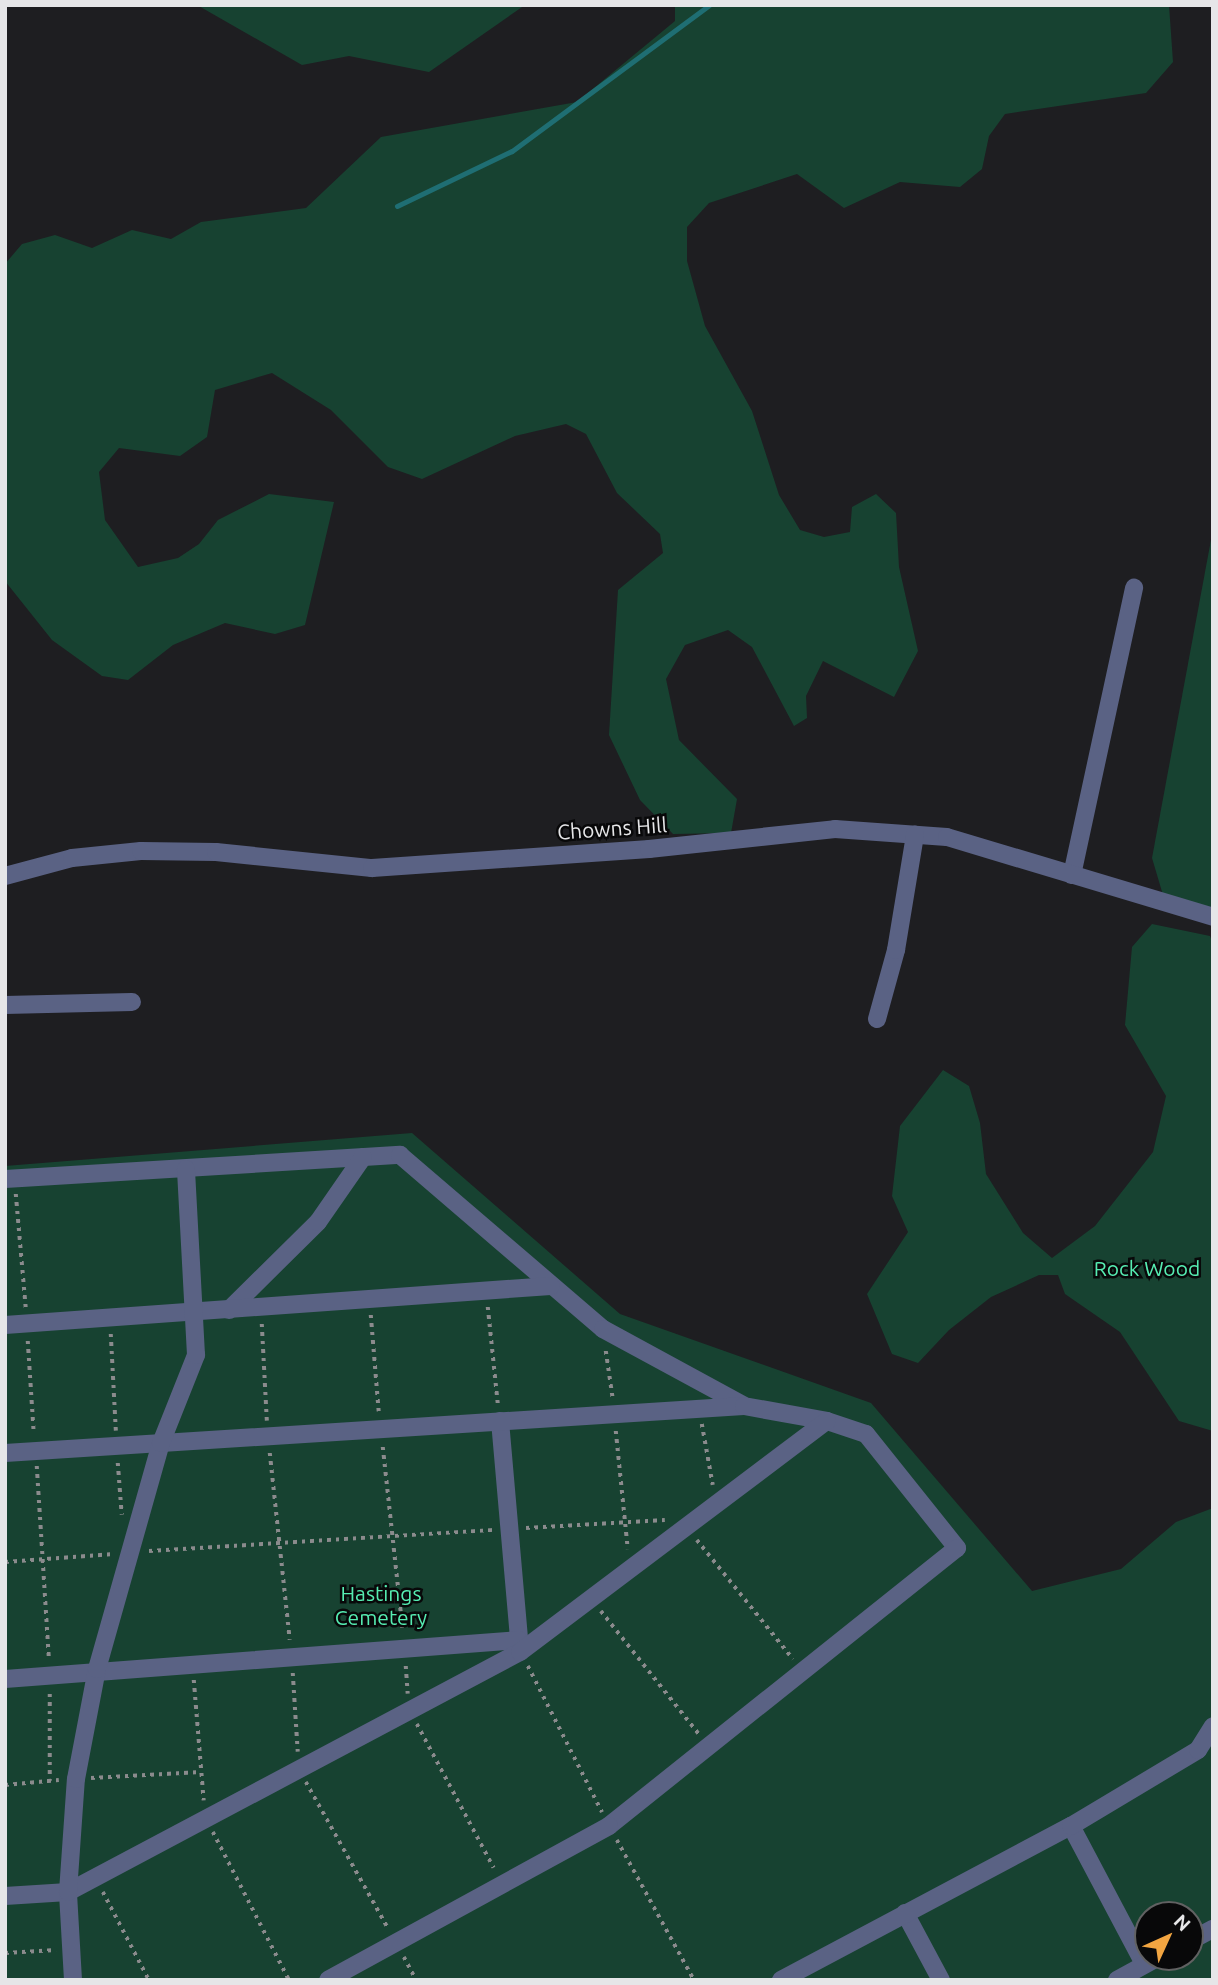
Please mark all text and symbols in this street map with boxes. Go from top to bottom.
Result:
street label: Chowns Hill [556,812,668,844]
park label: Rock Wood [1094,1255,1200,1281]
park label: Hastings Cemetery [335,1580,427,1630]
north arrow [1134,1901,1204,1971]
text: N [1170,1910,1195,1935]

